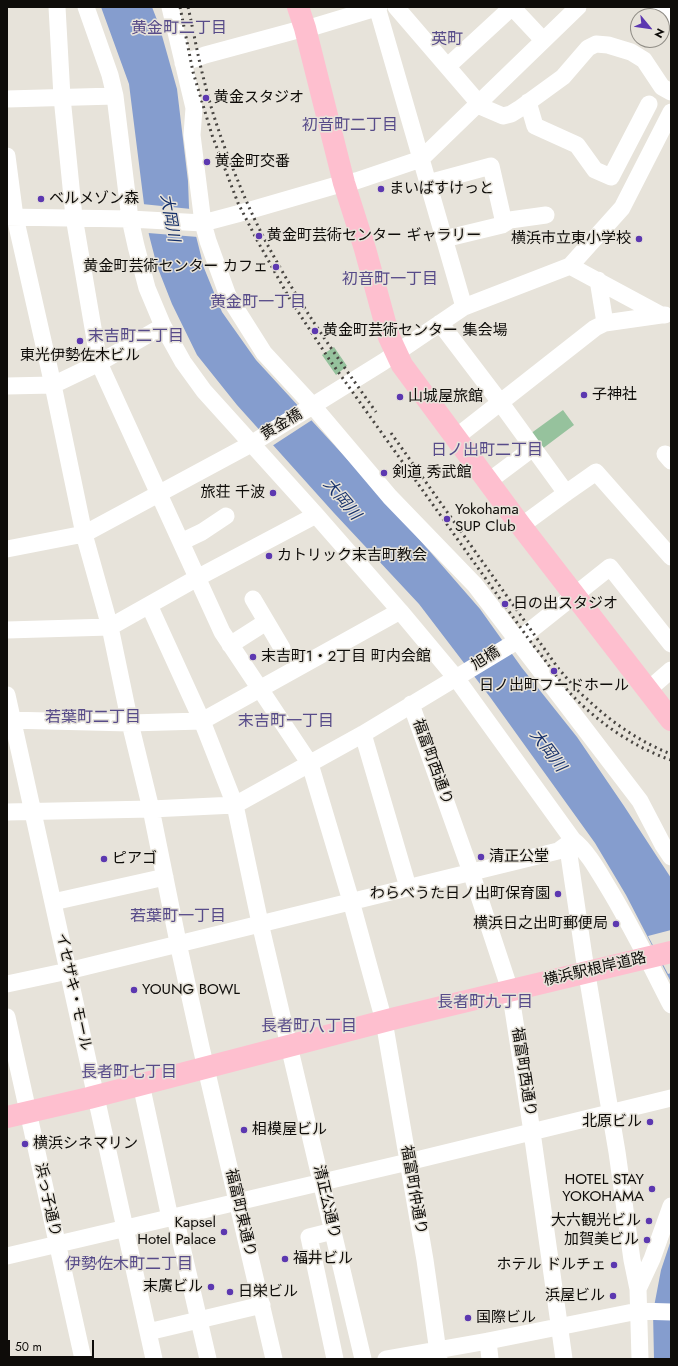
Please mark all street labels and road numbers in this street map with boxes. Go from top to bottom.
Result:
street label: 黄金橋 [258,406,306,444]
street label: 旭橋 [469,643,503,675]
street label: 福富町西通り [408,717,456,807]
street label: イセザキ・モール [52,931,94,1053]
street label: 横浜駅根岸道路 [542,949,648,991]
street label: 福富町西通り [507,1026,539,1118]
street label: 福富町仲通り [396,1144,430,1236]
street label: 浜っ子通り [30,1161,64,1239]
street label: 清正公通り [309,1163,343,1241]
street label: 福富町東通り [221,1167,259,1259]

